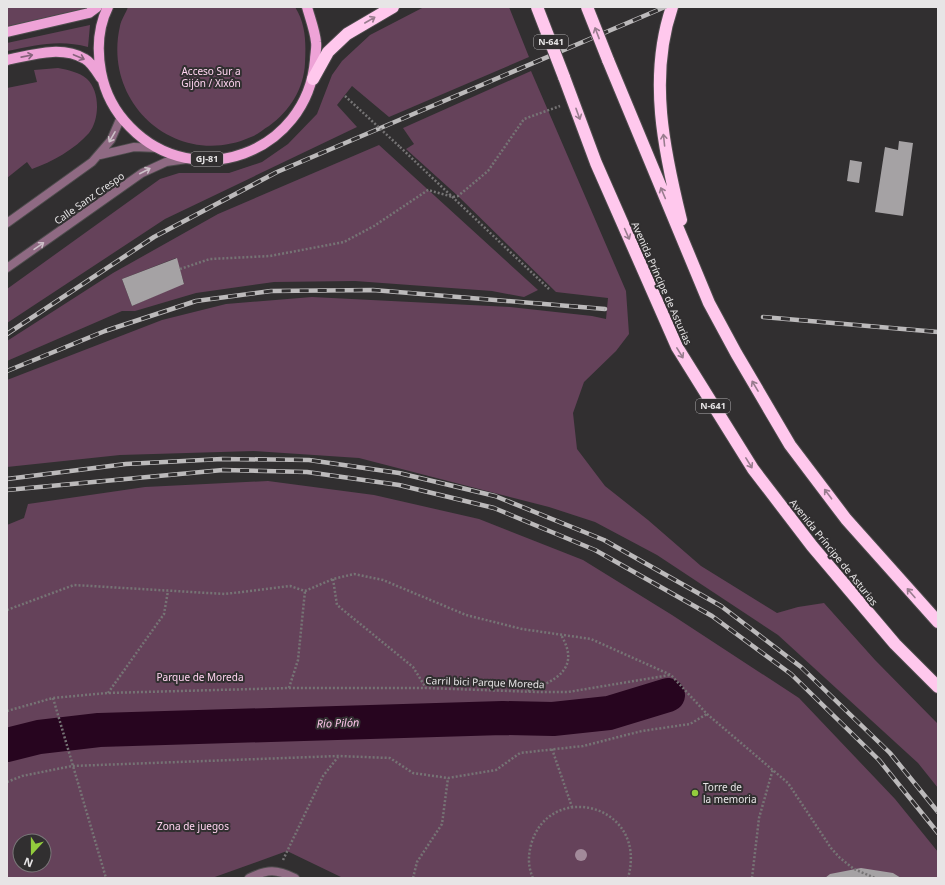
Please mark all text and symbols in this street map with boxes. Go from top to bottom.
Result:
one-way arrow [364,16,376,24]
one-way arrow [593,28,601,40]
road number: N-641 [534,35,568,49]
one-way arrow [20,51,33,59]
one-way arrow [73,53,85,61]
park label: Acceso Sur a Gijón / Xixón [181,64,241,90]
one-way arrow [574,108,582,120]
one-way arrow [108,131,116,142]
one-way arrow [660,134,668,147]
road number: GJ-81 [191,152,223,166]
one-way arrow [139,167,151,175]
street label: Calle Sanz Crespo [51,169,127,227]
one-way arrow [659,188,667,200]
street label: Avenida Príncipe de Asturias [628,219,696,347]
one-way arrow [624,228,632,240]
one-way arrow [33,242,44,250]
one-way arrow [677,347,685,359]
one-way arrow [751,380,759,392]
road number: N-641 [696,399,730,413]
one-way arrow [746,457,754,469]
one-way arrow [823,489,832,500]
street label: Avenida Príncipe de Asturias [787,496,882,608]
one-way arrow [907,588,916,599]
park label: Parque de Moreda [157,670,244,684]
street label: Carril bici Parque Moreda [425,673,545,691]
water label: Río Pilón [316,714,360,731]
place label: Torre de la memoria [703,780,757,806]
marker: Torre de la memoria [690,788,700,798]
park label: Zona de juegos [157,819,229,833]
north arrow [12,833,52,873]
text: N [21,854,35,871]

